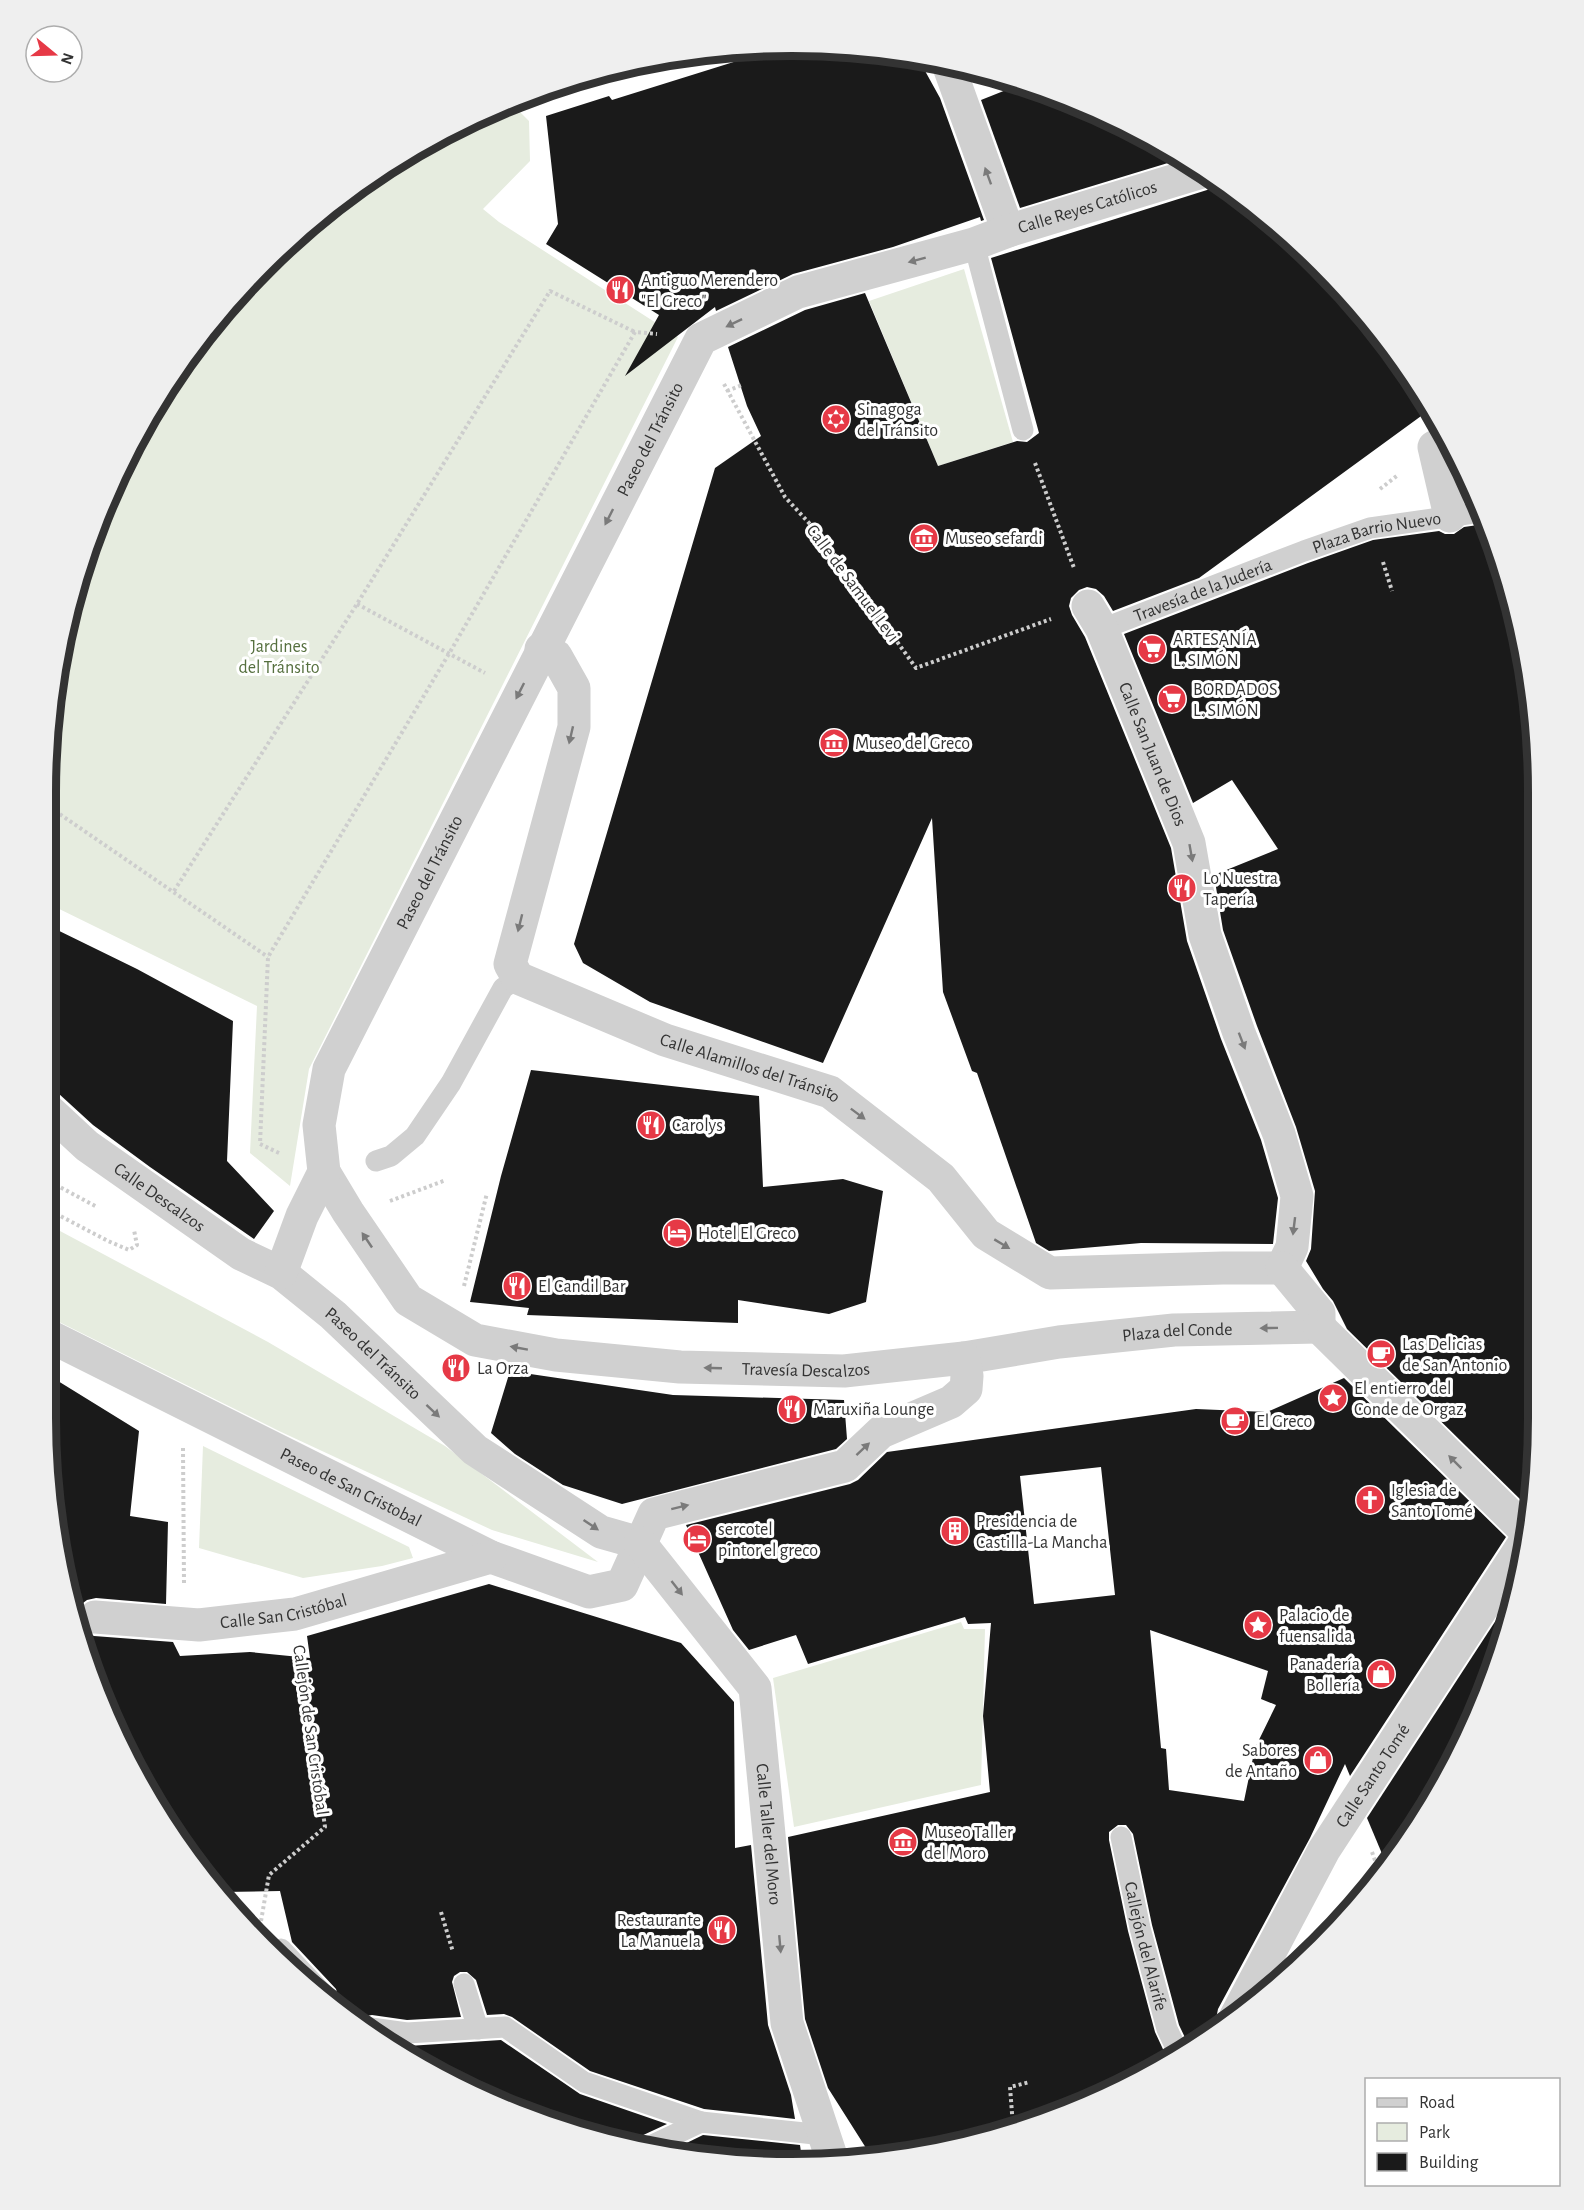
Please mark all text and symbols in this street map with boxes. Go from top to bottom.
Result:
north arrow [24,24,84,84]
text: N [58,51,77,66]
one-way arrow [983,167,993,185]
street label: Calle Reyes Católicos [1016,178,1159,237]
one-way arrow [908,255,926,265]
place label: Antiguo Merendero "El Greco" [641,272,778,311]
restaurant icon: Antiguo Merendero "El Greco" [604,274,636,306]
one-way arrow [725,319,742,328]
street label: Paseo del Tránsito [614,380,687,499]
place label: Sinagoga del Tránsito [857,401,938,440]
synagogue icon: Sinagoga del Tránsito [820,403,852,435]
one-way arrow [604,509,614,526]
street label: Plaza Barrio Nuevo [1310,510,1443,557]
street label: Calle de Samuel Levi [802,522,902,646]
museum icon: Museo sefardi [908,522,940,554]
place label: Museo sefardi [945,530,1043,548]
street label: Travesía de la Judería [1132,556,1275,626]
place label: ARTESANÍA L. SIMÓN [1173,628,1257,670]
supermarket icon: ARTESANÍA L. SIMÓN [1136,633,1168,665]
park label: Jardines del Tránsito [238,638,320,677]
street label: Calle San Juan de Dios [1115,680,1189,829]
place label: BORDADOS L. SIMÓN [1193,681,1277,720]
one-way arrow [516,682,526,700]
supermarket icon: BORDADOS L. SIMÓN [1156,683,1188,715]
one-way arrow [566,726,576,744]
museum icon: Museo del Greco [818,727,850,759]
place label: Museo del Greco [855,735,970,753]
street label: Paseo del Tránsito [394,813,467,933]
one-way arrow [1187,844,1196,863]
place label: Lo Nuestra Tapería [1203,870,1278,909]
restaurant icon: Lo Nuestra Tapería [1166,872,1198,904]
one-way arrow [514,914,524,932]
street label: Calle Alamillos del Tránsito [658,1031,843,1107]
one-way arrow [1238,1032,1248,1050]
one-way arrow [850,1108,866,1120]
restaurant icon: Carolys [635,1109,667,1141]
place label: Carolys [672,1117,723,1135]
street label: Calle Descalzos [110,1160,208,1236]
hotel icon: Hotel El Greco [661,1217,693,1249]
one-way arrow [1289,1217,1299,1236]
place label: Hotel El Greco [698,1225,797,1243]
one-way arrow [362,1232,373,1249]
one-way arrow [994,1238,1010,1249]
restaurant icon: El Candil Bar [501,1270,533,1302]
place label: El Candil Bar [538,1278,626,1296]
street label: Paseo del Tránsito [321,1304,424,1404]
street label: Plaza del Conde [1121,1321,1233,1345]
one-way arrow [1259,1323,1278,1333]
place label: Las Delicias de San Antonio [1402,1336,1507,1375]
cafe icon: Las Delicias de San Antonio [1365,1338,1397,1370]
one-way arrow [509,1343,528,1352]
restaurant icon: La Orza [440,1352,472,1384]
place label: La Orza [477,1360,529,1378]
street label: Travesía Descalzos [741,1360,871,1381]
one-way arrow [703,1363,722,1372]
place label: El entierro del Conde de Orgaz [1354,1380,1464,1419]
place icon: El entierro del Conde de Orgaz [1317,1382,1349,1414]
restaurant icon: Maruxiña Lounge [776,1393,808,1425]
place label: Maruxiña Lounge [813,1401,934,1419]
one-way arrow [426,1404,441,1418]
cafe icon: El Greco [1219,1405,1251,1437]
place label: El Greco [1256,1413,1313,1431]
one-way arrow [855,1443,870,1456]
street label: Paseo de San Cristobal [277,1445,424,1531]
one-way arrow [1448,1455,1462,1469]
place label: Iglesia de Santo Tomé [1391,1482,1473,1521]
church icon: Iglesia de Santo Tomé [1354,1484,1386,1516]
one-way arrow [671,1502,689,1512]
place label: Presidencia de Castilla-La Mancha [976,1513,1107,1552]
building icon: Presidencia de Castilla-La Mancha [939,1515,971,1547]
one-way arrow [582,1519,598,1531]
place label: sercotel pintor el greco [718,1521,818,1560]
hotel icon: sercotel pintor el greco [681,1523,713,1555]
one-way arrow [670,1581,682,1596]
street label: Calle San Cristóbal [219,1591,349,1633]
place label: Palacio de fuensalida [1279,1607,1353,1646]
place icon: Palacio de fuensalida [1242,1609,1274,1641]
street label: Callejón de San Cristóbal [289,1644,331,1816]
place label: Panadería Bollería [1289,1656,1360,1695]
shop icon: Panadería Bollería [1365,1658,1397,1690]
street label: Calle Santo Tomé [1333,1721,1414,1831]
place label: Sabores de Antaño [1225,1742,1297,1781]
shop icon: Sabores de Antaño [1302,1744,1334,1776]
street label: Calle Taller del Moro [752,1763,784,1906]
place label: Museo Taller del Moro [924,1824,1013,1863]
museum icon: Museo Taller del Moro [887,1826,919,1858]
street label: Callejón del Alarife [1121,1880,1170,2013]
place label: Restaurante La Manuela [617,1912,701,1951]
restaurant icon: Restaurante La Manuela [706,1914,738,1946]
one-way arrow [775,1935,785,1954]
legend [1365,2078,1560,2186]
text: Road [1419,2094,1455,2112]
text: Park [1419,2124,1451,2142]
text: Building [1419,2154,1479,2172]

